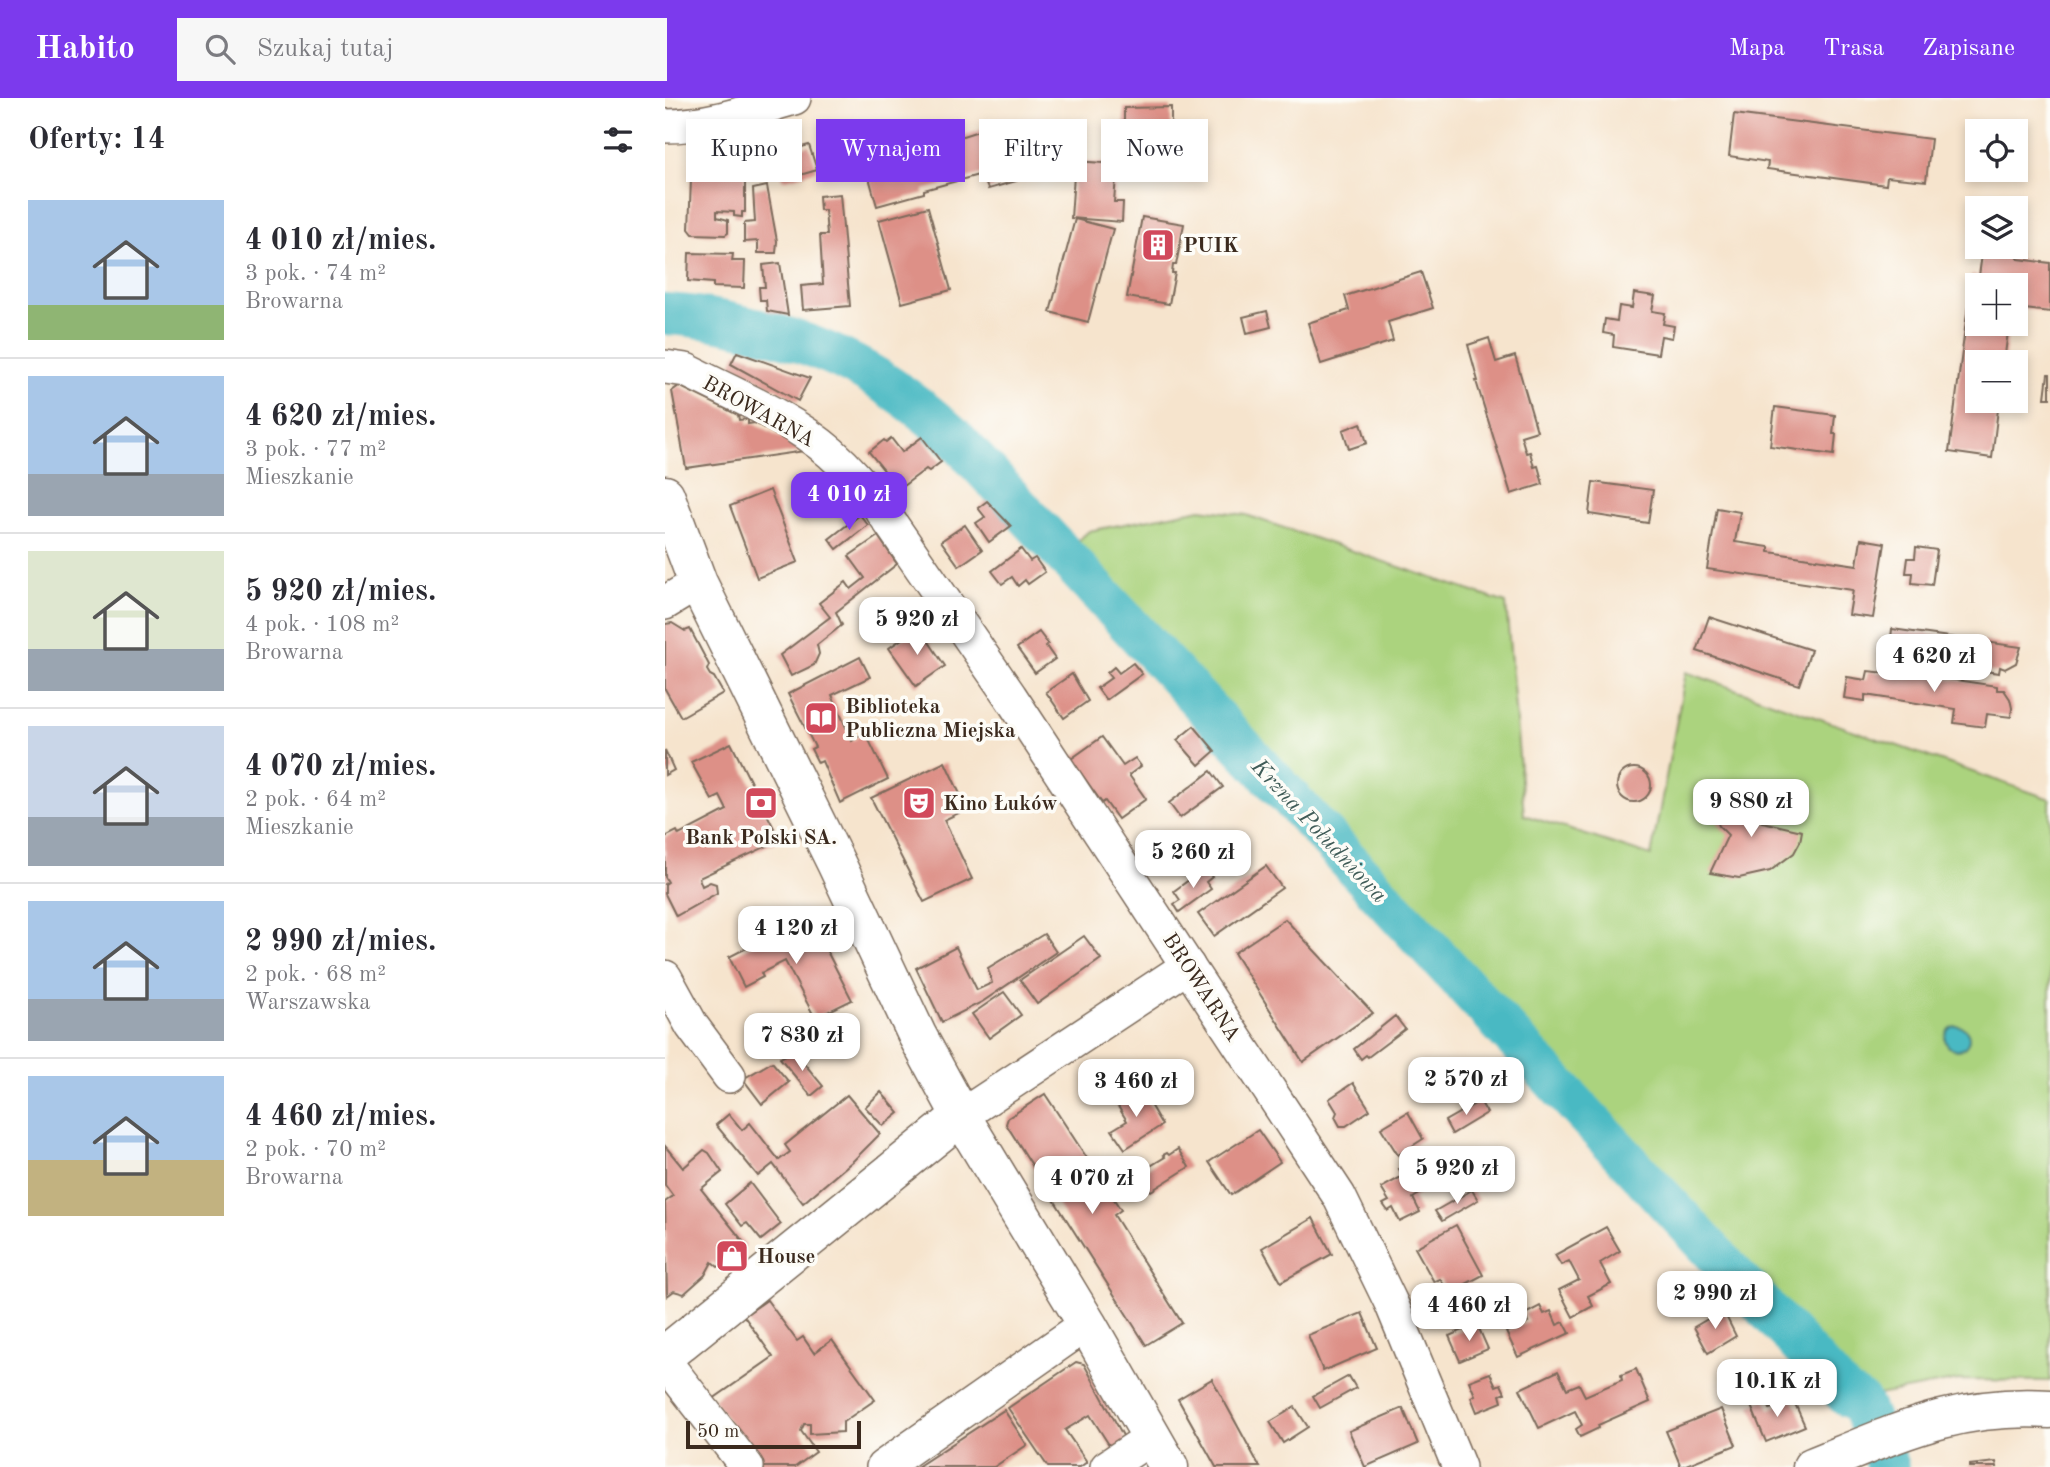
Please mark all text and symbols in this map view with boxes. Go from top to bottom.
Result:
search box [177,18,667,81]
icon: search [201,30,239,68]
text: Habito [35,33,135,66]
text: Szukaj tutaj [257,36,393,62]
text: Mapa [1729,37,1785,61]
text: Trasa [1823,37,1884,61]
text: Zapisane [1922,37,2015,61]
chip: Kupno [686,119,802,182]
chip: Wynajem [816,119,965,182]
chip: Filtry [979,119,1087,182]
chip: Nowe [1101,119,1208,182]
map controls [1965,119,2028,413]
button: locate [1965,119,2028,182]
icon: filters [599,121,637,159]
text: Oferty: 14 [28,125,165,155]
button: layers [1965,196,2028,259]
text: 4 010 zł/mies. [245,226,436,256]
building icon: PUIK [1139,226,1177,264]
icon: home [84,228,168,312]
place label: PUIK [1183,236,1239,257]
text: 3 pok. · 74 m² [245,262,386,285]
button: + [1965,273,2028,336]
text: Browarna [245,290,343,313]
button: − [1965,350,2028,413]
street label: BROWARNA [699,373,818,452]
text: 4 620 zł/mies. [245,402,436,432]
icon: home [84,404,168,488]
text: 3 pok. · 77 m² [245,438,386,461]
text: Mieszkanie [245,466,354,489]
pin: 4 010 zł [777,472,921,532]
text: 4 010 zł [807,483,891,506]
text: 5 920 zł/mies. [245,577,436,607]
icon: home [84,579,168,663]
pin: 5 920 zł [845,598,989,657]
text: 5 920 zł [875,608,959,631]
text: 4 pok. · 108 m² [245,613,399,636]
pin: 4 620 zł [1862,634,2006,694]
text: Browarna [245,641,343,664]
text: 4 620 zł [1892,645,1976,668]
place label: Biblioteka Publiczna Miejska [845,697,1016,742]
library icon: Biblioteka Publiczna Miejska [802,699,840,737]
text: 4 070 zł/mies. [245,752,436,782]
icon: home [84,754,168,838]
water label: Krzna Południowa [1246,754,1391,907]
pin: 9 880 zł [1679,780,1823,839]
bank icon: Bank Polski SA. [742,784,780,822]
theatre icon: Kino Łuków [900,784,938,822]
text: 2 pok. · 64 m² [245,788,386,811]
text: 9 880 zł [1709,790,1793,813]
place label: Kino Łuków [943,794,1057,815]
text: Mieszkanie [245,816,354,839]
place label: Bank Polski SA. [685,828,837,849]
pin: 5 260 zł [1121,830,1265,890]
text: 5 260 zł [1151,841,1235,864]
pin: 4 120 zł [724,906,868,966]
text: 4 120 zł [754,917,838,940]
text: 2 990 zł/mies. [245,927,436,957]
icon: home [84,929,168,1013]
street label: BROWARNA [1158,930,1243,1046]
text: 2 pok. · 68 m² [245,963,386,986]
text: Warszawska [245,991,371,1014]
pin: 7 830 zł [730,1014,874,1073]
text: 7 830 zł [760,1024,844,1047]
pin: 2 570 zł [1394,1058,1538,1117]
pin: 3 460 zł [1064,1060,1208,1119]
text: 2 570 zł [1424,1068,1508,1091]
text: 3 460 zł [1094,1070,1178,1093]
text: 4 460 zł/mies. [245,1102,436,1132]
icon: home [84,1104,168,1188]
text: 2 pok. · 70 m² [245,1138,386,1161]
pin: 5 920 zł [1385,1146,1529,1206]
pin: 4 070 zł [1020,1156,1164,1216]
text: 5 920 zł [1415,1157,1499,1180]
text: Browarna [245,1166,343,1189]
text: 4 070 zł [1050,1167,1134,1190]
shop icon: House [713,1237,751,1275]
place label: House [757,1247,815,1268]
pin: 2 990 zł [1643,1272,1787,1331]
text: 2 990 zł [1673,1282,1757,1305]
pin: 4 460 zł [1397,1284,1541,1343]
text: 4 460 zł [1427,1294,1511,1317]
pin: 10.1K zł [1705,1360,1849,1419]
text: 10.1K zł [1733,1370,1821,1393]
scale bar [686,1418,861,1450]
text: 50 m [697,1423,739,1442]

